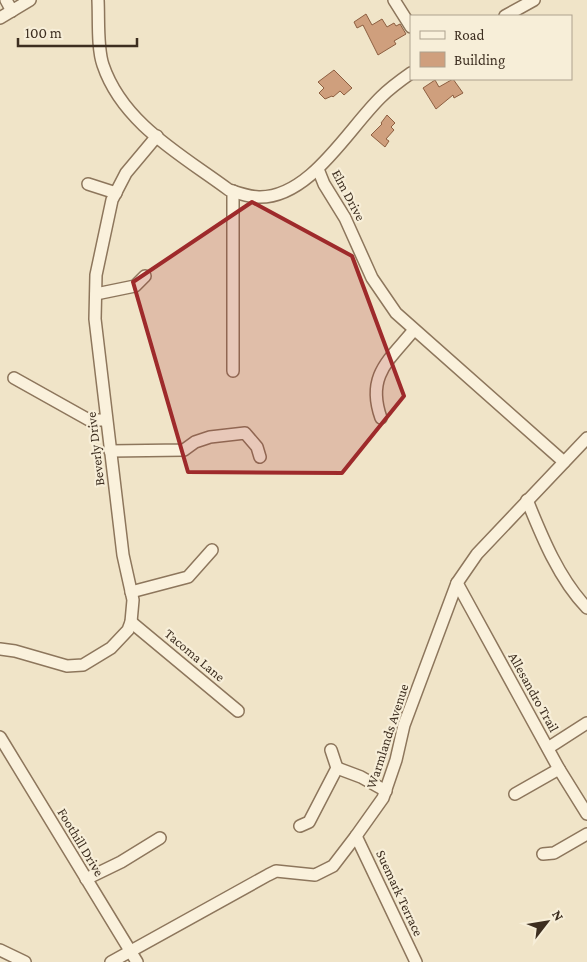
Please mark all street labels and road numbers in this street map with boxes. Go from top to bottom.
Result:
street label: Elm Drive [329,167,369,223]
street label: Beverly Drive [83,411,107,487]
street label: Tacoma Lane [162,625,228,685]
street label: Allesandro Trail [505,649,563,735]
street label: Warmlands Avenue [362,682,412,790]
street label: Foothill Drive [54,805,108,879]
street label: Suemark Terrace [373,847,427,939]

